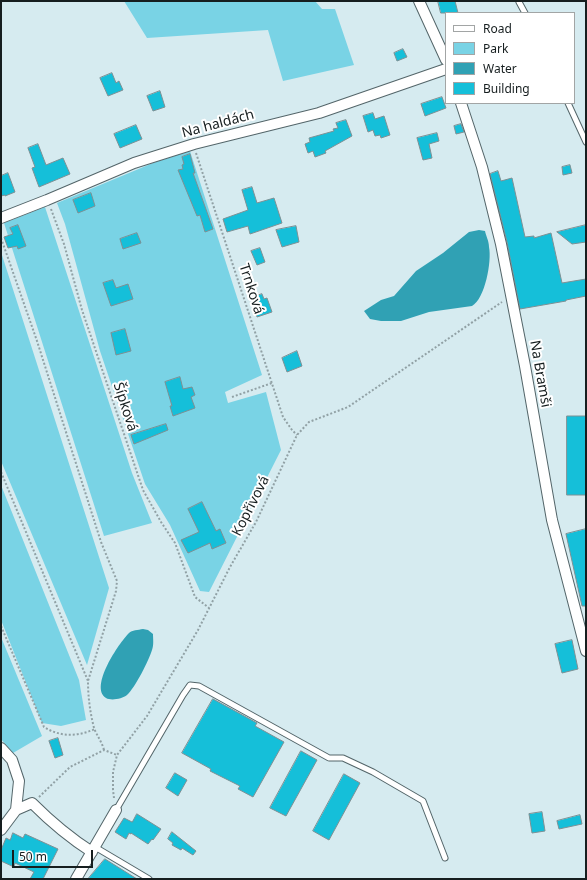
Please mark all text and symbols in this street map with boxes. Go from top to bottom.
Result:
legend [445,12,575,104]
text: Road [483,20,512,37]
text: Park [483,40,508,57]
text: Water [483,60,517,77]
text: Building [483,80,530,97]
street label: Na haldách [180,106,256,142]
street label: Trnková [235,262,267,316]
street label: Na Bramši [526,339,554,409]
street label: Šípková [109,380,141,434]
street label: Kopřivová [229,473,273,539]
scale bar [14,842,95,868]
text: 50 m [19,848,47,865]

